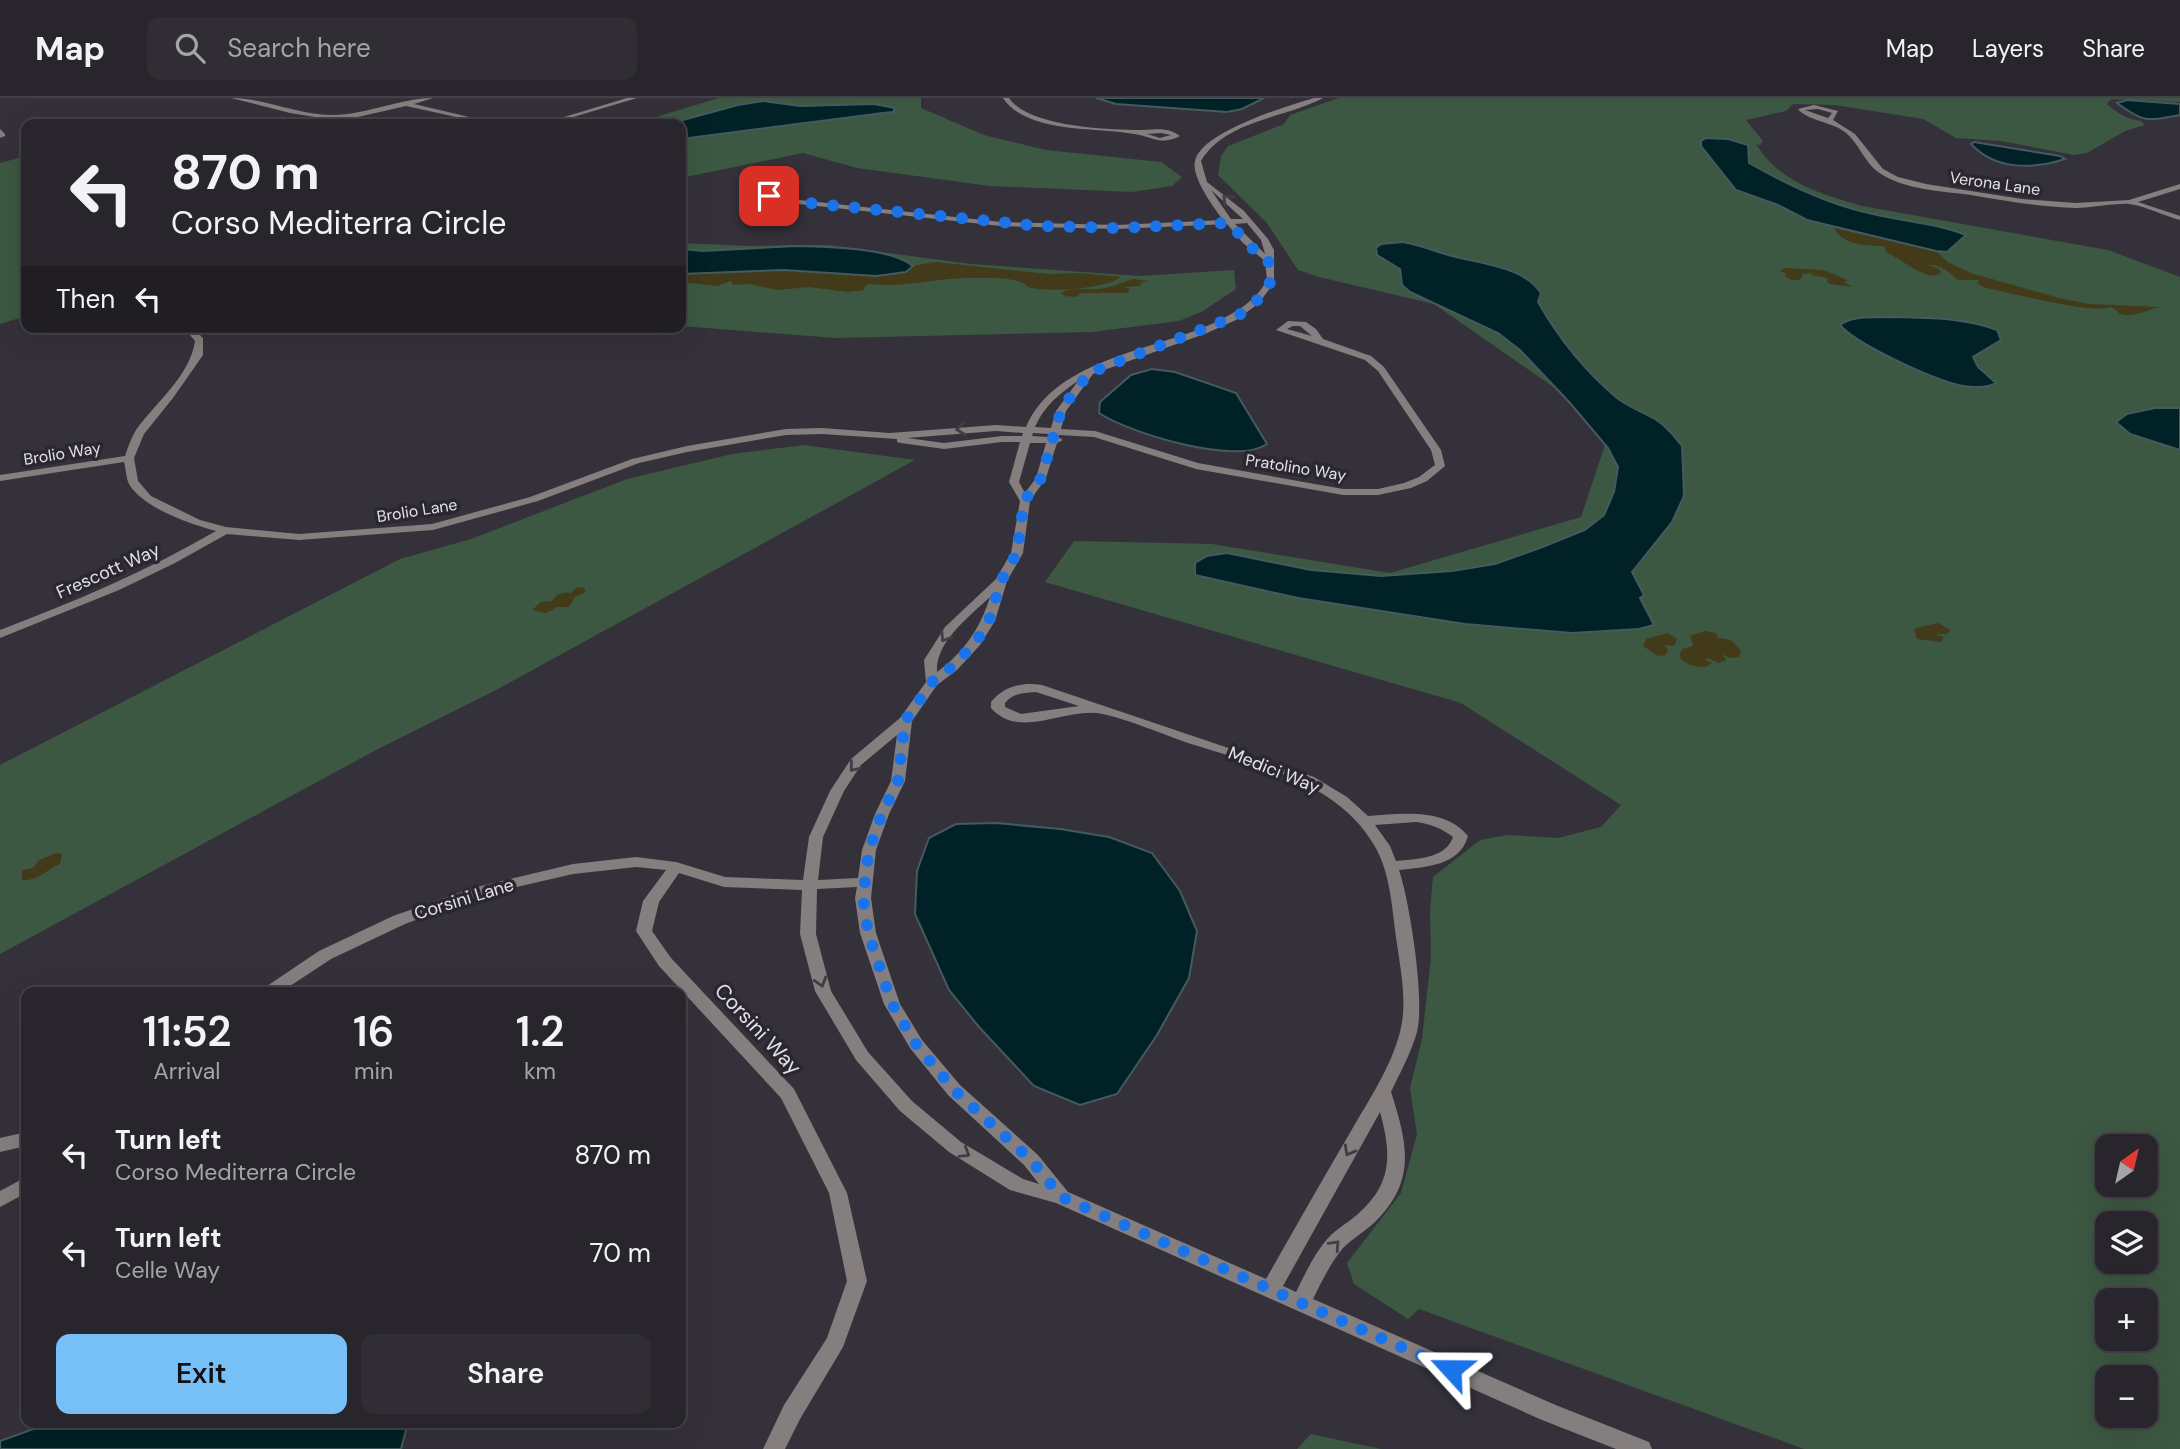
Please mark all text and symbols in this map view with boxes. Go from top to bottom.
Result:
search box [147,17,637,80]
text: Map [35,27,105,70]
icon: search [171,29,209,67]
text: Search here [227,31,371,65]
text: Map [1886,33,1934,64]
text: Layers [1972,33,2044,64]
text: Share [2082,33,2145,64]
text: 870 m [171,140,320,204]
icon: left [56,147,147,238]
pin [739,166,799,226]
street label: Verona Lane [1948,167,2042,200]
icon: arrive [750,177,788,215]
one-way arrow [1222,195,1235,208]
text: Corso Mediterra Circle [171,202,507,244]
icon: left [129,280,167,318]
text: Then [56,282,115,316]
one-way arrow [955,422,967,437]
street label: Brolio Way [22,437,102,470]
street label: Pratolino Way [1244,449,1348,486]
street label: Brolio Lane [375,494,459,527]
street label: Frescott Way [53,538,163,604]
one-way arrow [940,630,953,643]
street label: Medici Way [1225,741,1323,799]
one-way arrow [850,759,863,771]
street label: Corsini Lane [411,872,517,926]
one-way arrow [813,976,828,988]
street label: Corsini Way [708,977,808,1081]
text: 11:52 [142,1004,232,1059]
text: 16 [353,1004,394,1059]
text: 1.2 [516,1004,564,1059]
text: Arrival [154,1056,221,1086]
text: min [354,1056,393,1086]
text: km [524,1056,556,1086]
text: Turn left [115,1123,222,1157]
north arrow [2095,1134,2158,1197]
map controls [2095,1134,2158,1428]
icon: left [56,1136,94,1174]
text: 870 m [574,1138,651,1172]
one-way arrow [1344,1144,1357,1157]
one-way arrow [958,1145,971,1158]
text: Corso Mediterra Circle [115,1157,356,1187]
button: layers [2095,1211,2158,1274]
text: Turn left [115,1221,222,1255]
icon: left [56,1234,94,1272]
text: 70 m [590,1236,651,1270]
one-way arrow [1327,1240,1340,1253]
text: Celle Way [115,1255,220,1285]
button: + [2095,1288,2158,1351]
position arrow [1414,1332,1488,1406]
button: Exit [56,1334,347,1414]
button: Share [361,1334,651,1414]
button: − [2095,1365,2158,1428]

